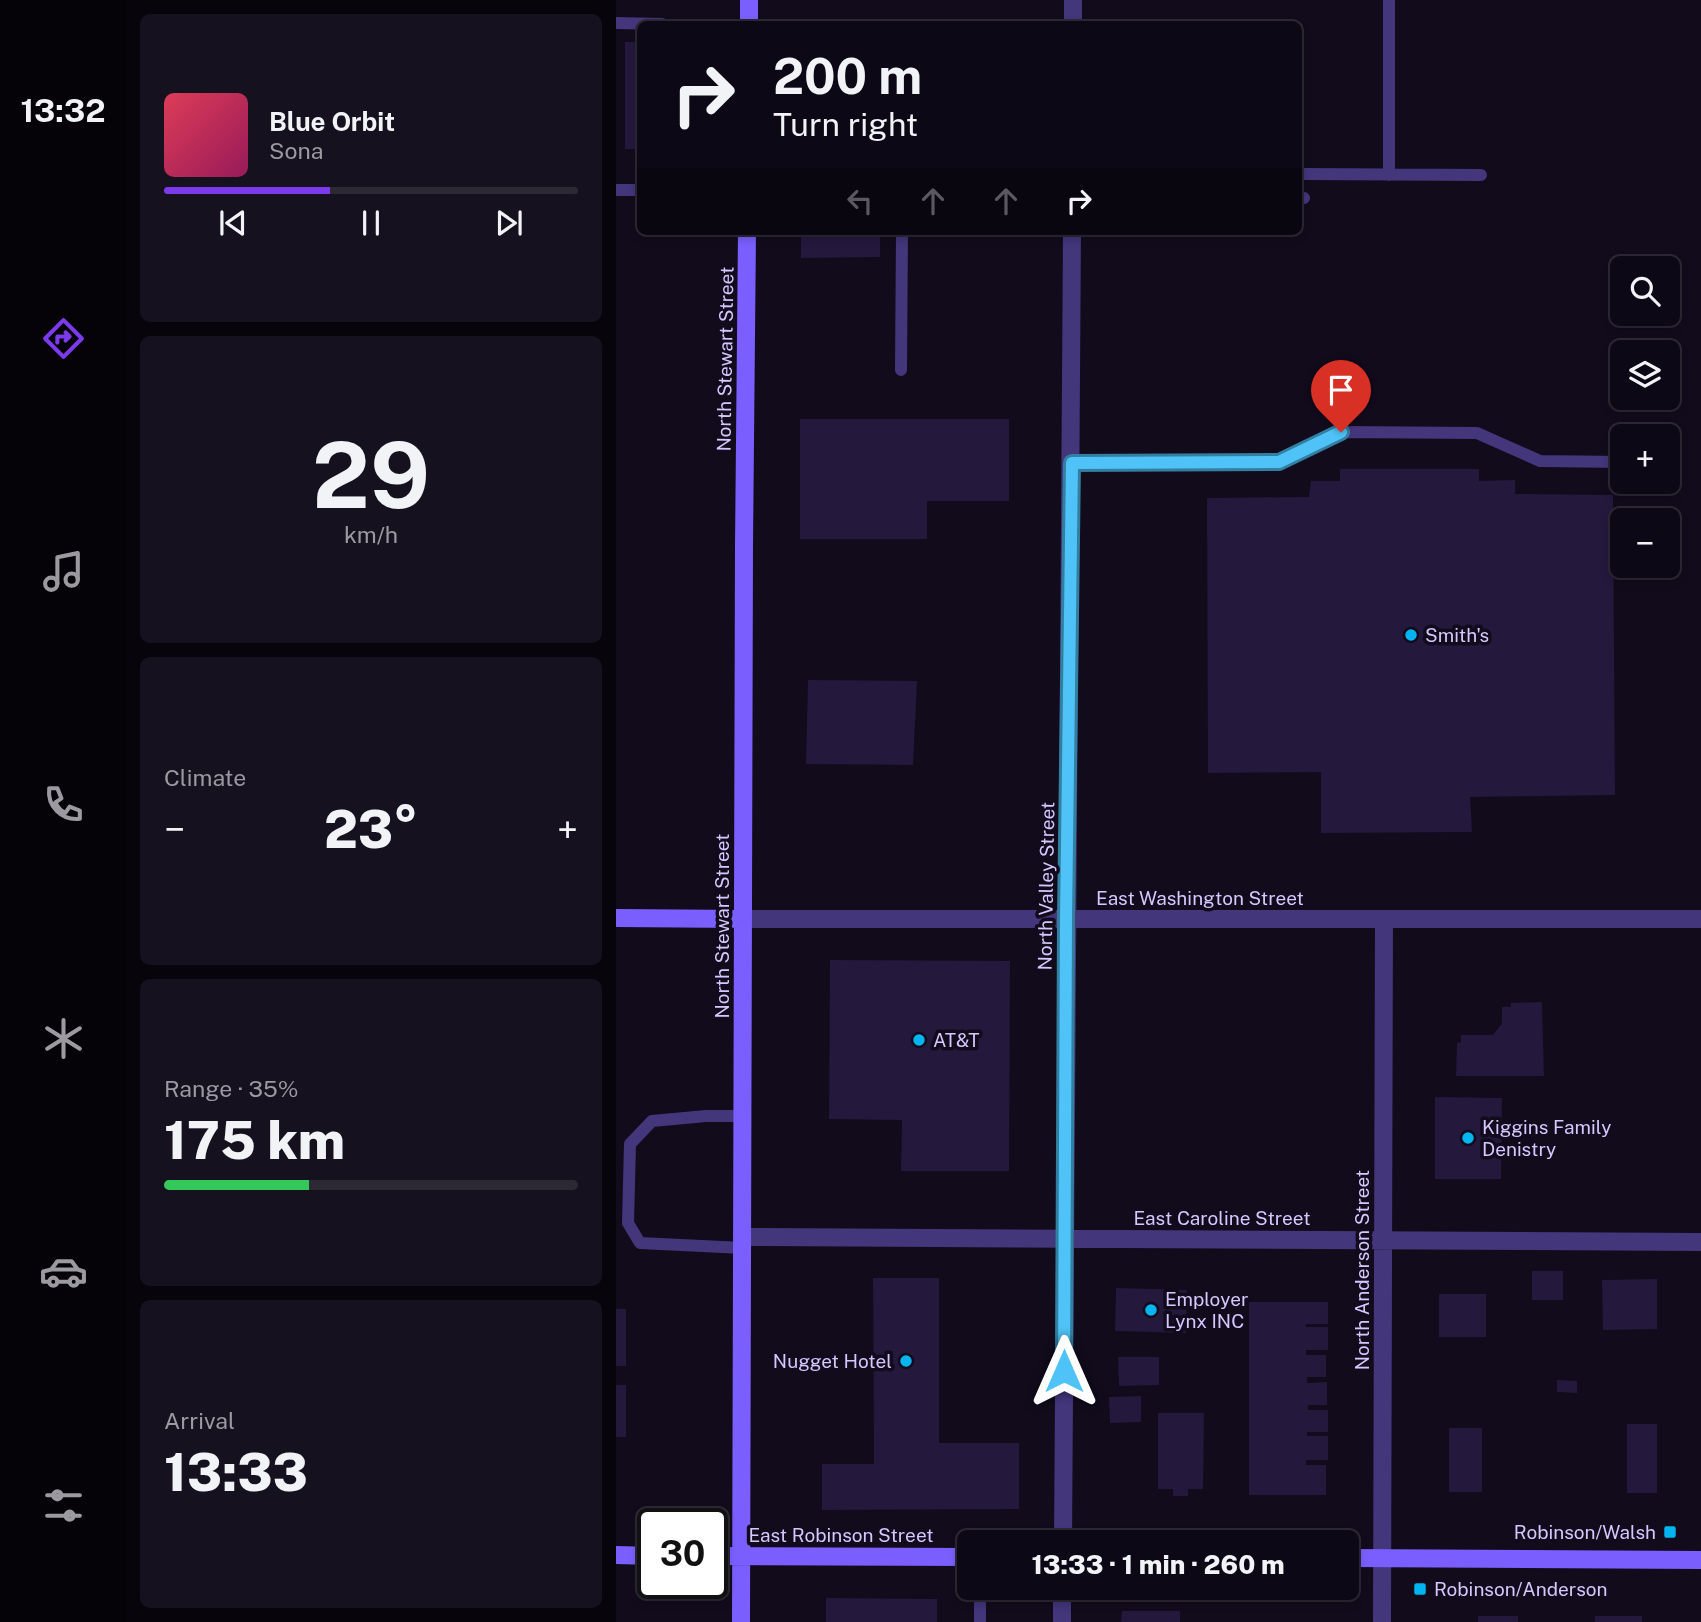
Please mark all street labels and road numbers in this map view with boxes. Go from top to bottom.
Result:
street label: North Stewart Street [712,266,738,452]
street label: North Valley Street [1034,801,1058,971]
street label: North Stewart Street [711,834,733,1018]
street label: East Washington Street [1096,887,1304,909]
street label: North Anderson Street [1351,1170,1373,1370]
street label: East Caroline Street [1133,1207,1311,1229]
street label: East Robinson Street [748,1524,934,1546]

